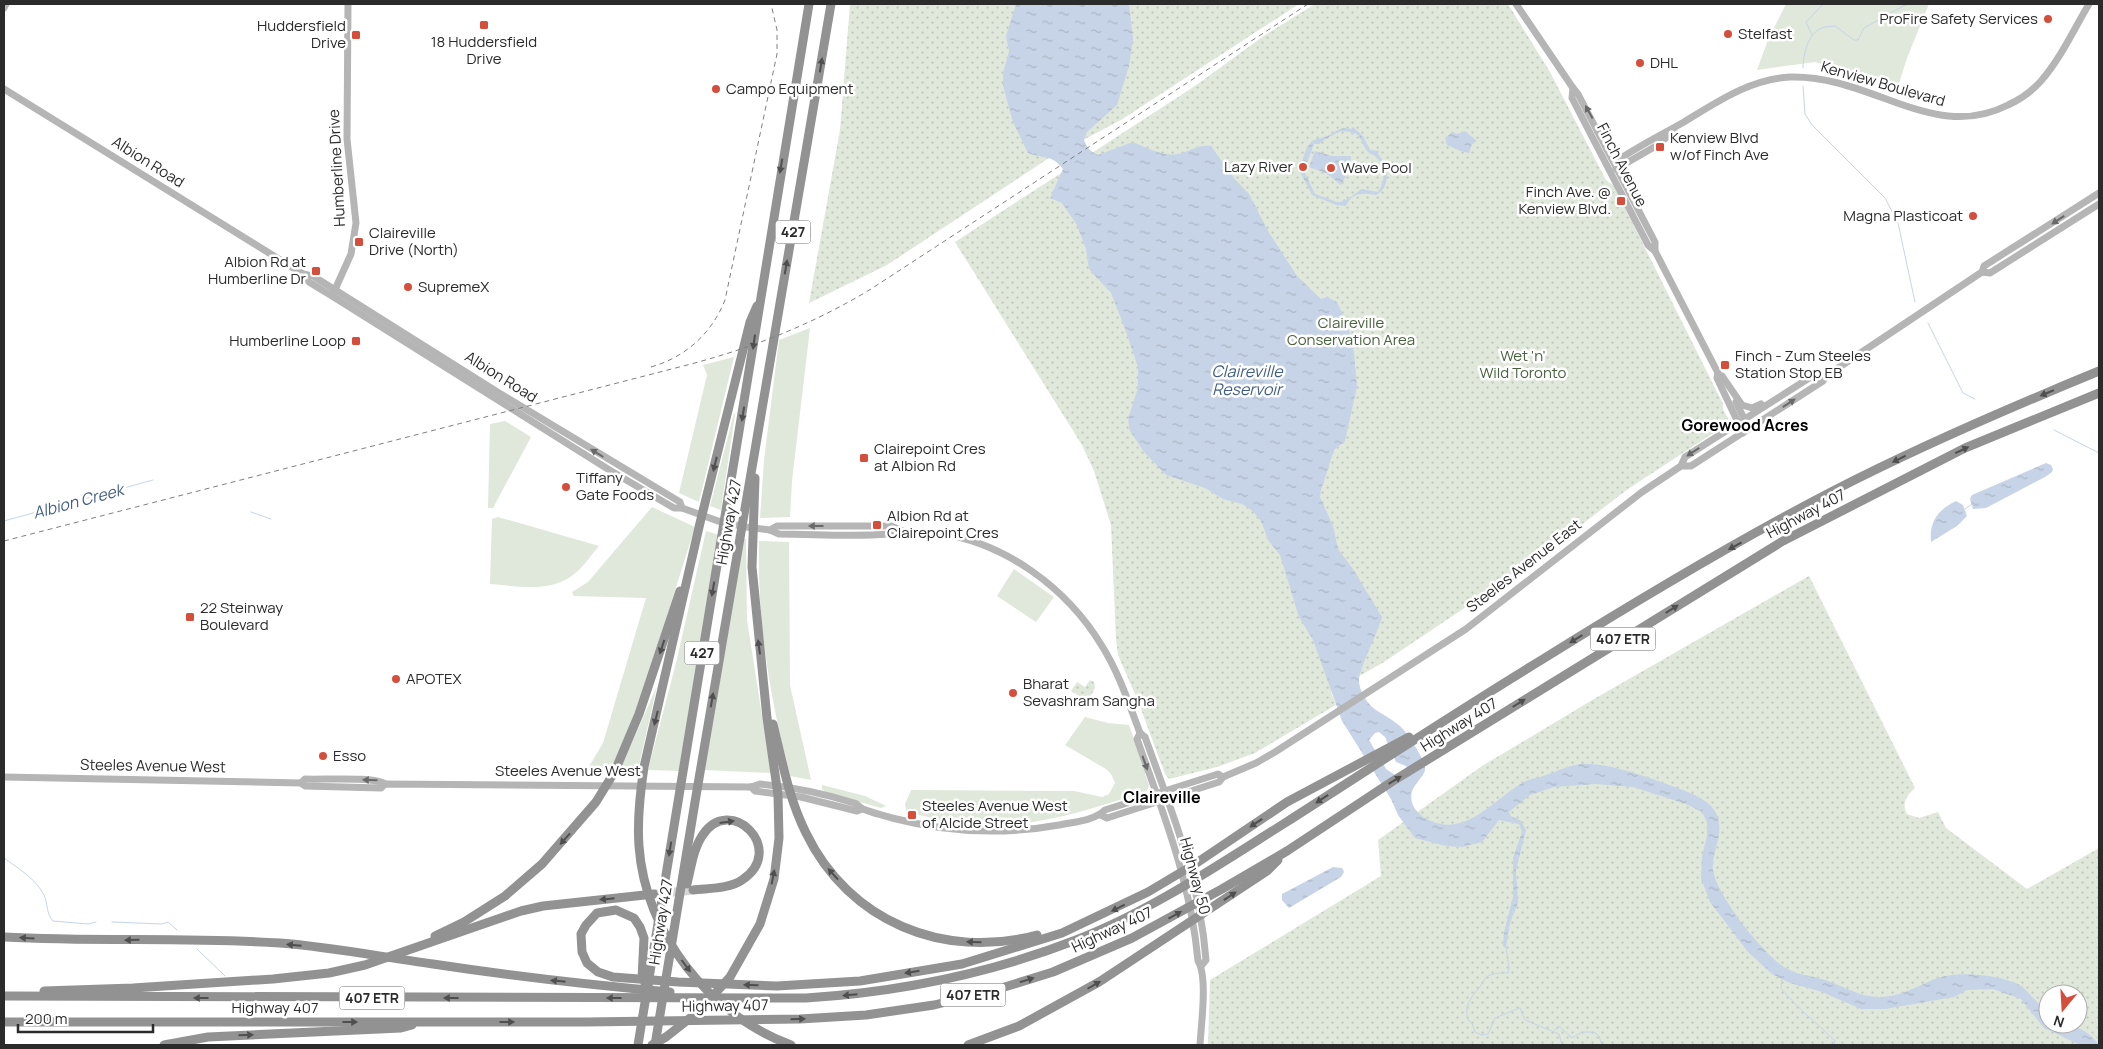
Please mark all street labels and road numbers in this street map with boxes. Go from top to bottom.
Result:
street label: Kenview Boulevard [1819,56,1948,111]
street label: Humberline Drive [323,108,350,227]
street label: Finch Avenue [1592,119,1653,210]
street label: Albion Road [108,131,188,192]
road number: 427 [776,220,810,243]
street label: Albion Road [461,346,541,407]
street label: Highway 427 [711,478,746,566]
street label: Highway 407 [1762,484,1849,543]
street label: Steeles Avenue East [1462,514,1586,617]
road number: 407 ETR [1590,628,1656,650]
road number: 427 [684,641,720,664]
street label: Highway 407 [1416,693,1501,757]
street label: Steeles Avenue West [80,754,226,777]
street label: Steeles Avenue West [495,760,641,781]
street label: Highway 50 [1175,835,1216,917]
street label: Highway 427 [643,878,678,966]
street label: Highway 407 [1068,902,1156,957]
road number: 407 ETR [940,984,1006,1006]
road number: 407 ETR [340,986,404,1010]
street label: Highway 407 [681,994,769,1017]
street label: Highway 407 [232,997,318,1018]

